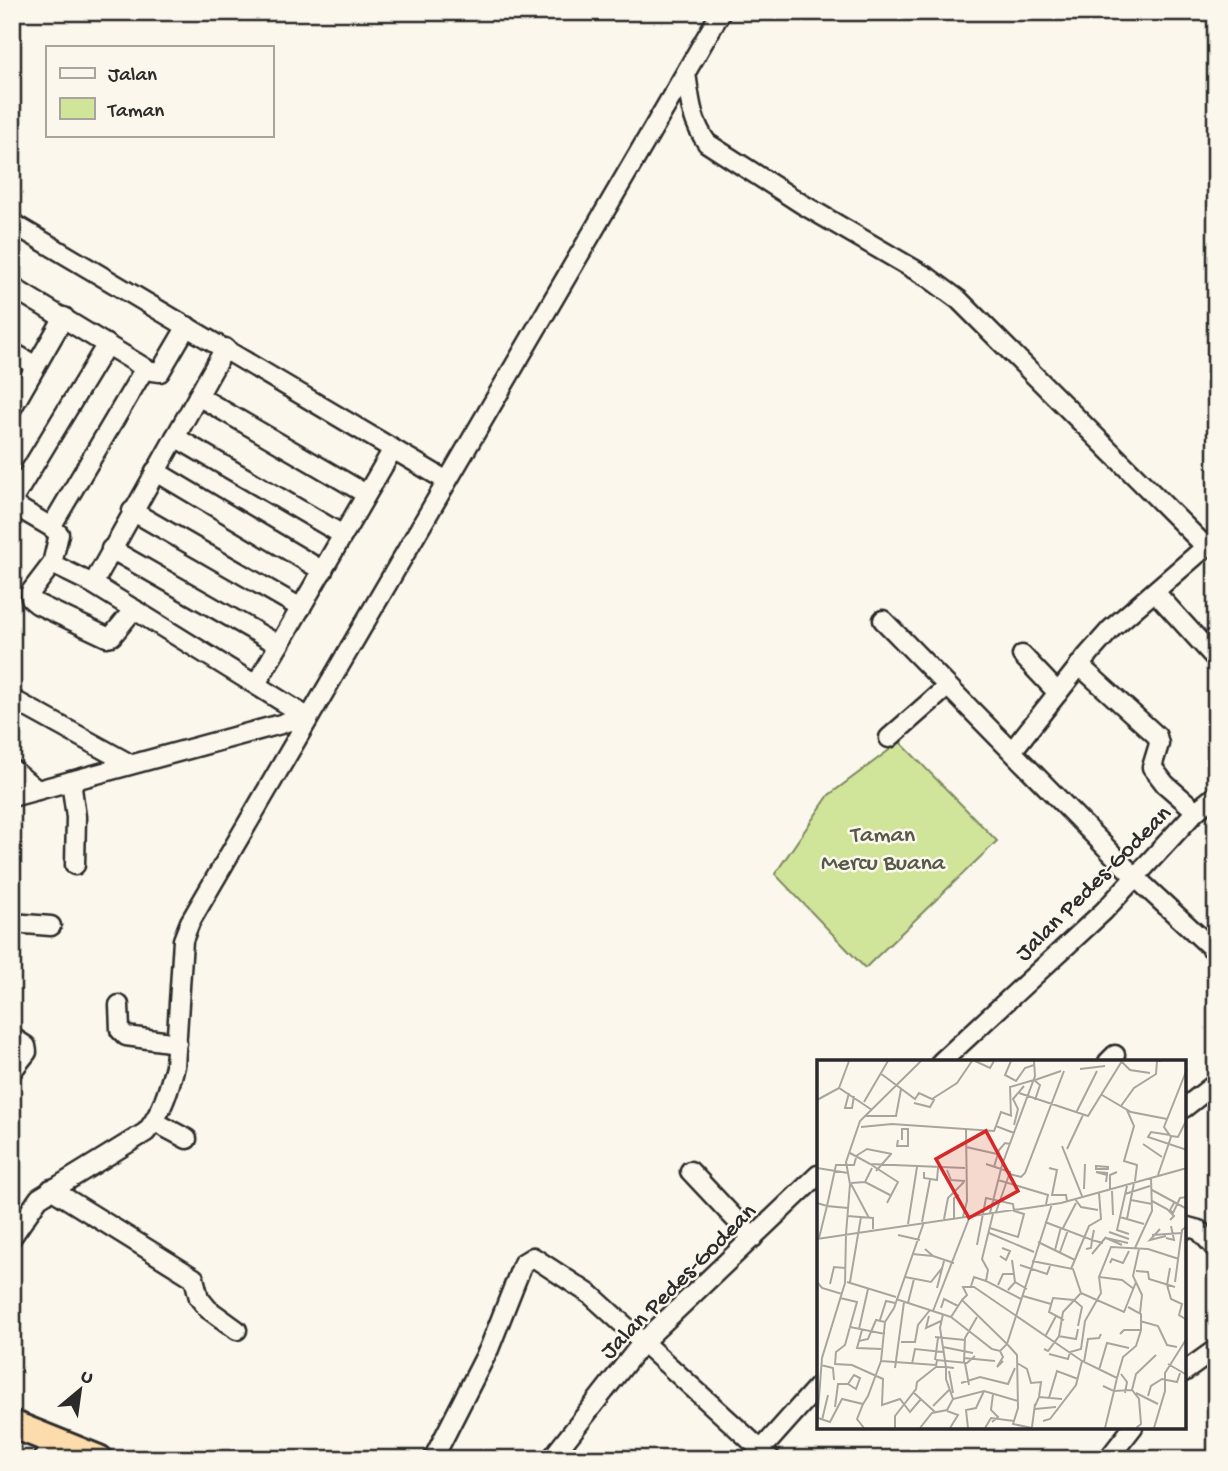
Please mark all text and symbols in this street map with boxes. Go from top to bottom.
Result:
legend [46,46,273,136]
text: Jalan [108,64,157,89]
text: Taman [107,100,164,125]
street label: Jalan Pedes-Godean [1010,800,1179,969]
park label: Taman Mercu Buana [821,822,946,879]
inset map [817,1060,1186,1429]
street label: Jalan Pedes-Godean [595,1198,764,1367]
north arrow [46,1356,116,1426]
text: U [76,1365,97,1391]

